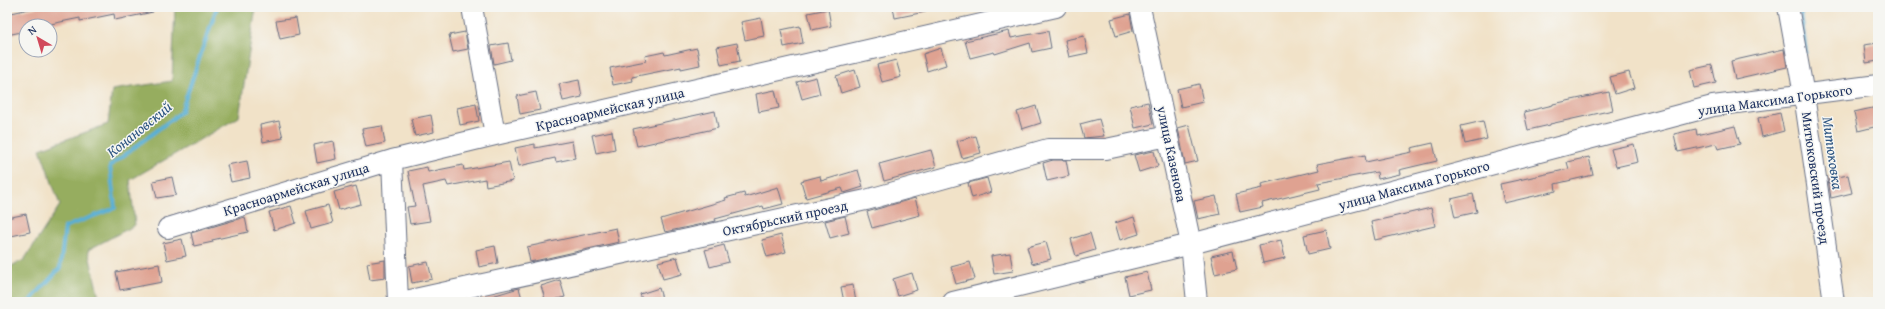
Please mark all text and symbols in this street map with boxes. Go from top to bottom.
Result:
north arrow [18,18,58,58]
text: N [24,21,40,39]
street label: улица Максима Горького [1695,79,1854,121]
street label: Красноармейская улица [534,82,686,136]
water label: Конановский [102,96,176,162]
street label: улица Казенова [1152,103,1192,204]
street label: Митюковский проезд [1797,110,1835,246]
water label: Митюковка [1817,115,1849,191]
street label: улица Максима Горького [1335,155,1492,215]
street label: Красноармейская улица [221,157,372,221]
street label: Октябрьский проезд [721,195,850,241]

